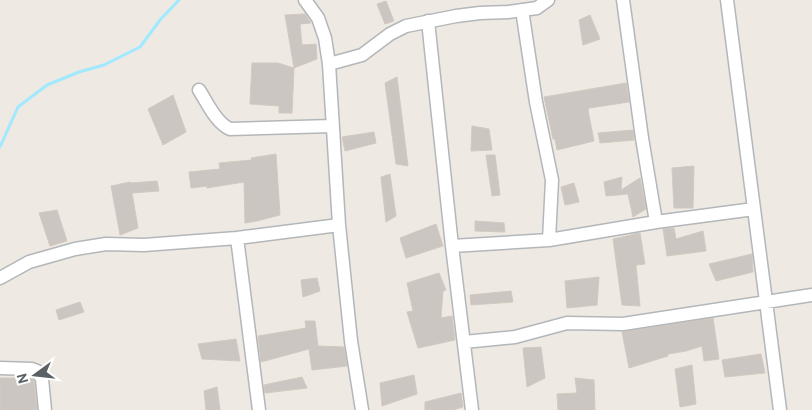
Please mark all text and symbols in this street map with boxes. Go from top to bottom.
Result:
north arrow [10,350,60,400]
text: N [14,371,33,385]

